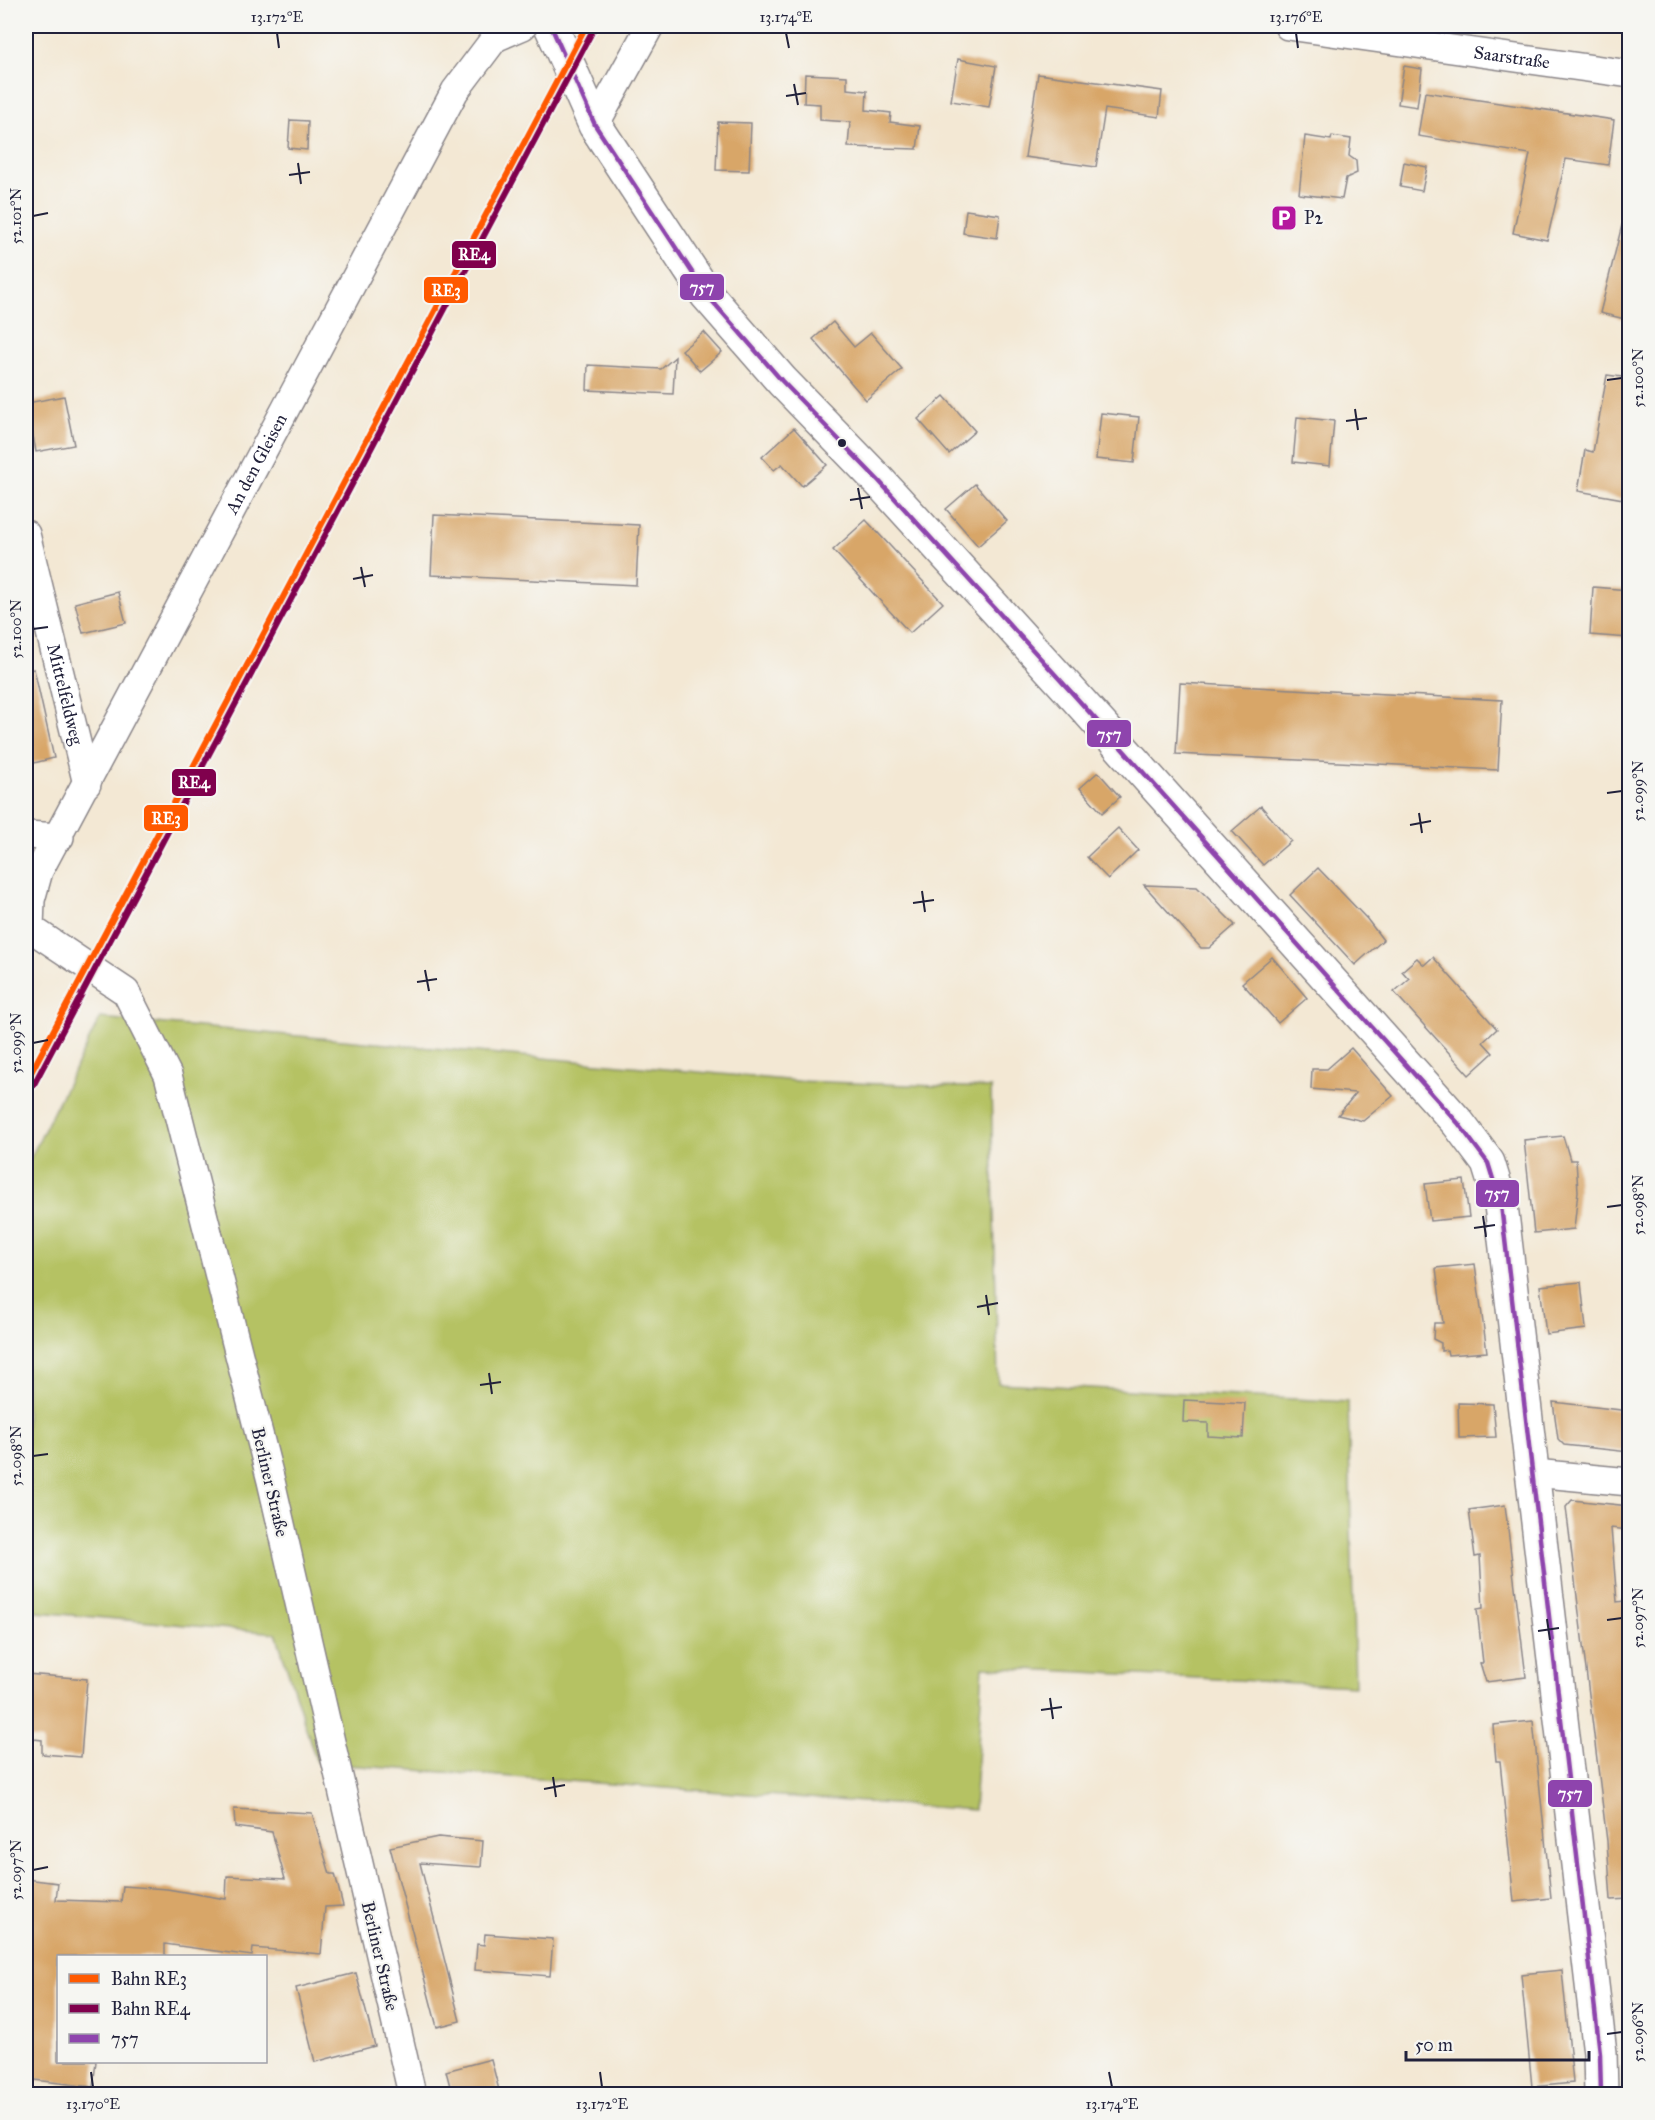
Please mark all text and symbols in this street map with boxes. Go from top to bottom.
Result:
text: 13.172°E [251,8,304,26]
text: 13.174°E [759,8,813,26]
text: 13.176°E [1270,8,1323,26]
street label: Saarstraße [1472,41,1551,74]
text: 52.101°N [7,188,25,244]
parking icon: P2 [1269,203,1299,233]
place label: P2 [1304,207,1323,229]
line badge: RE4 [451,240,497,269]
text: RE4 [458,245,491,265]
line badge: 757 [679,273,725,301]
line badge: RE3 [423,276,469,304]
text: 757 [690,278,715,297]
text: RE3 [431,281,461,301]
text: 52.100°N [1629,348,1647,408]
street label: An den Gleisen [220,410,292,518]
unlabelled marker [836,437,848,449]
text: 52.100°N [7,599,25,659]
street label: Mittelfeldweg [42,642,88,748]
line badge: 757 [1086,719,1132,748]
text: 757 [1097,725,1122,744]
text: 52.099°N [1629,760,1647,821]
line badge: RE4 [171,768,217,797]
text: RE4 [178,773,211,793]
line badge: RE3 [143,804,189,832]
text: RE3 [151,809,181,829]
text: 52.099°N [7,1012,25,1073]
text: 52.098°N [1629,1174,1647,1235]
line badge: 757 [1475,1179,1520,1208]
text: 757 [1485,1184,1510,1203]
text: 52.098°N [7,1425,25,1486]
street label: Berliner Straße [247,1425,293,1539]
text: 52.097°N [1629,1587,1647,1648]
line badge: 757 [1547,1779,1593,1808]
text: 757 [1558,1784,1583,1803]
text: 52.097°N [7,1839,25,1900]
street label: Berliner Straße [357,1899,403,2013]
legend [57,1955,267,2063]
text: Bahn RE3 [111,1968,187,1990]
text: Bahn RE4 [111,1998,191,2020]
text: 52.096°N [1629,2002,1647,2062]
scale bar [1406,2024,1589,2062]
text: 757 [111,2028,139,2050]
text: 50 m [1415,2034,1453,2056]
text: 13.170°E [66,2095,120,2113]
text: 13.172°E [576,2095,629,2113]
text: 13.174°E [1085,2095,1139,2113]

